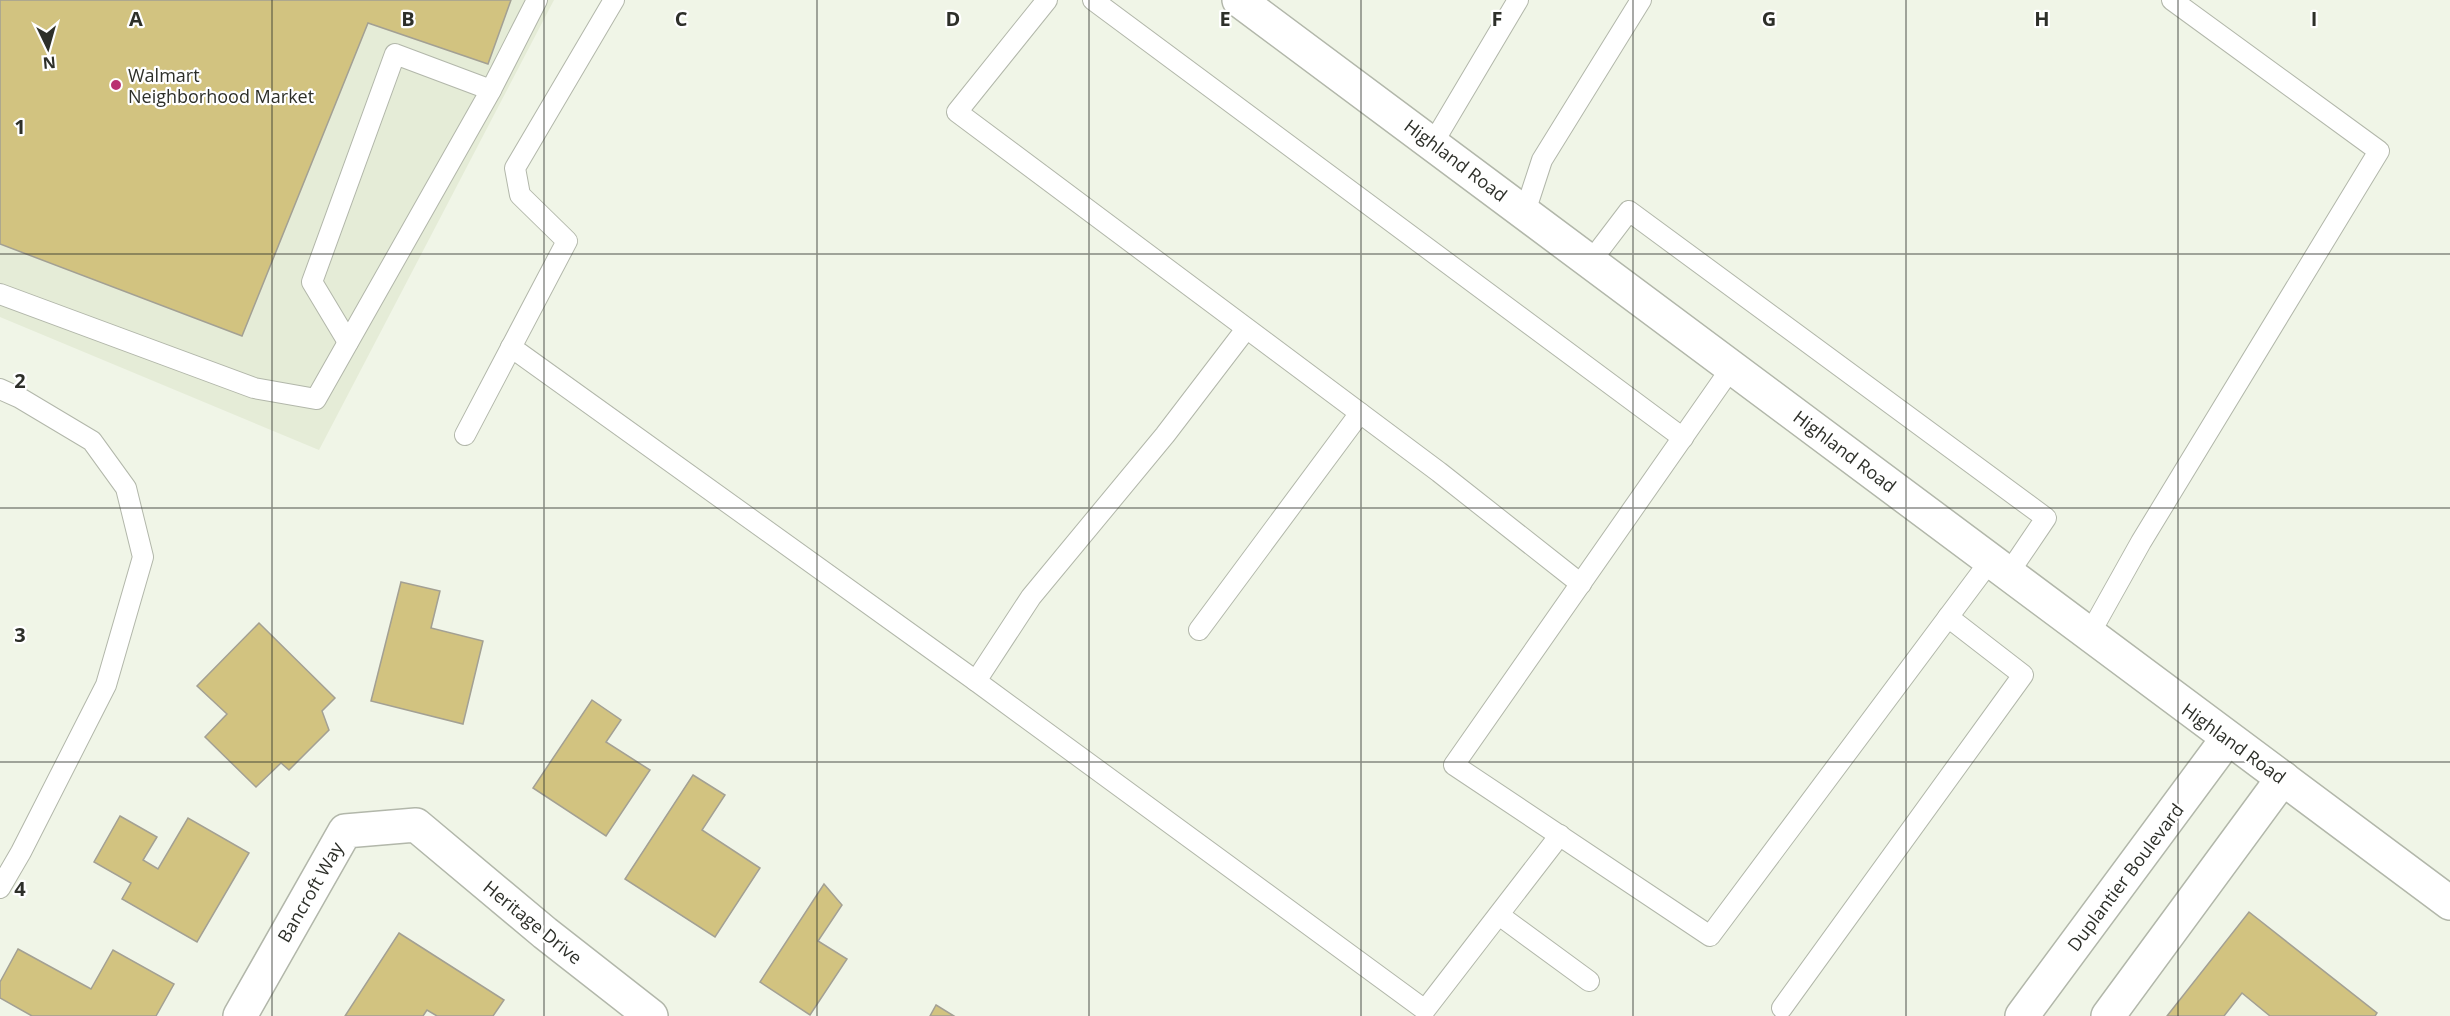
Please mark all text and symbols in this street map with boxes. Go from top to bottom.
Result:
text: A [129,5,143,32]
text: B [401,5,415,32]
text: C [675,5,688,32]
text: D [946,5,960,32]
text: E [1219,5,1231,32]
text: F [1492,5,1502,32]
text: G [1762,5,1776,32]
text: H [2034,5,2050,32]
text: I [2311,5,2317,32]
north arrow [18,18,78,78]
text: N [42,51,57,74]
place label: Walmart Neighborhood Market [128,63,314,108]
marker: Walmart Neighborhood Market [109,78,123,92]
text: 1 [14,113,26,140]
street label: Highland Road [1400,113,1512,207]
text: 2 [14,367,26,394]
street label: Highland Road [1789,404,1901,498]
text: 3 [14,621,26,648]
street label: Highland Road [2177,697,2291,789]
street label: Duplantier Boulevard [2061,798,2189,956]
street label: Bancroft Way [272,837,349,947]
text: 4 [14,875,26,902]
street label: Heritage Drive [479,875,587,969]

